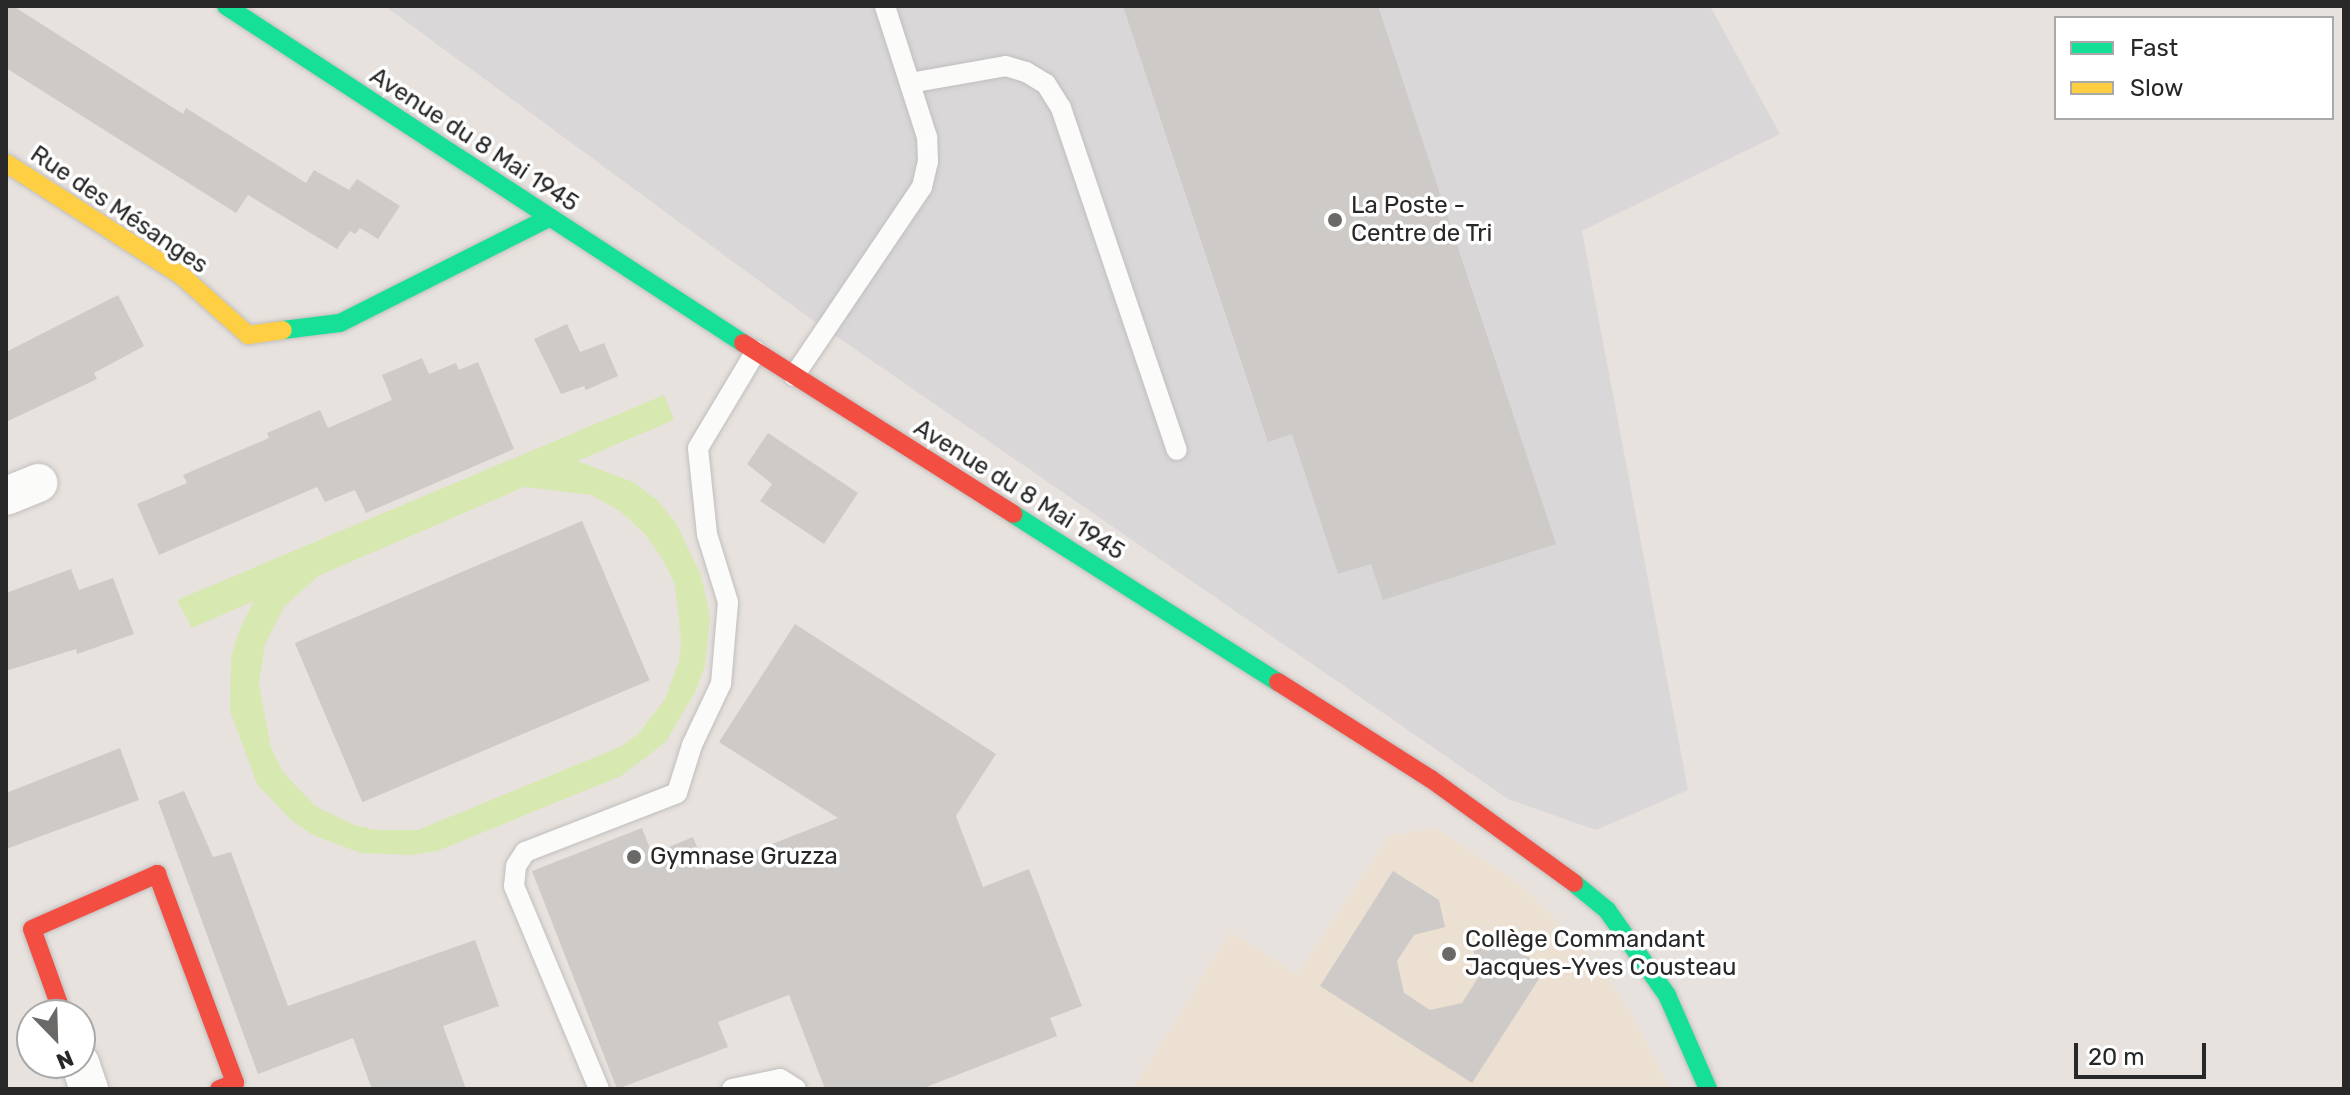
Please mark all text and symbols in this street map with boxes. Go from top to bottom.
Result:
legend [2054,16,2334,120]
text: Fast [2130,34,2178,62]
street label: Avenue du 8 Mai 1945 [364,62,584,218]
text: Slow [2130,74,2183,102]
street label: Rue des Mésanges [25,140,213,280]
place label: La Poste - Centre de Tri [1351,192,1493,248]
marker: La Poste - Centre de Tri [1326,211,1344,229]
street label: Avenue du 8 Mai 1945 [908,413,1130,567]
place label: Gymnase Gruzza [650,843,838,871]
marker: Gymnase Gruzza [625,848,643,866]
place label: Collège Commandant Jacques-Yves Cousteau [1465,926,1736,982]
marker: Collège Commandant Jacques-Yves Cousteau [1440,945,1458,963]
north arrow [16,999,96,1079]
scale bar [2078,1027,2210,1077]
text: 20 m [2088,1043,2145,1071]
text: N [52,1044,77,1075]

